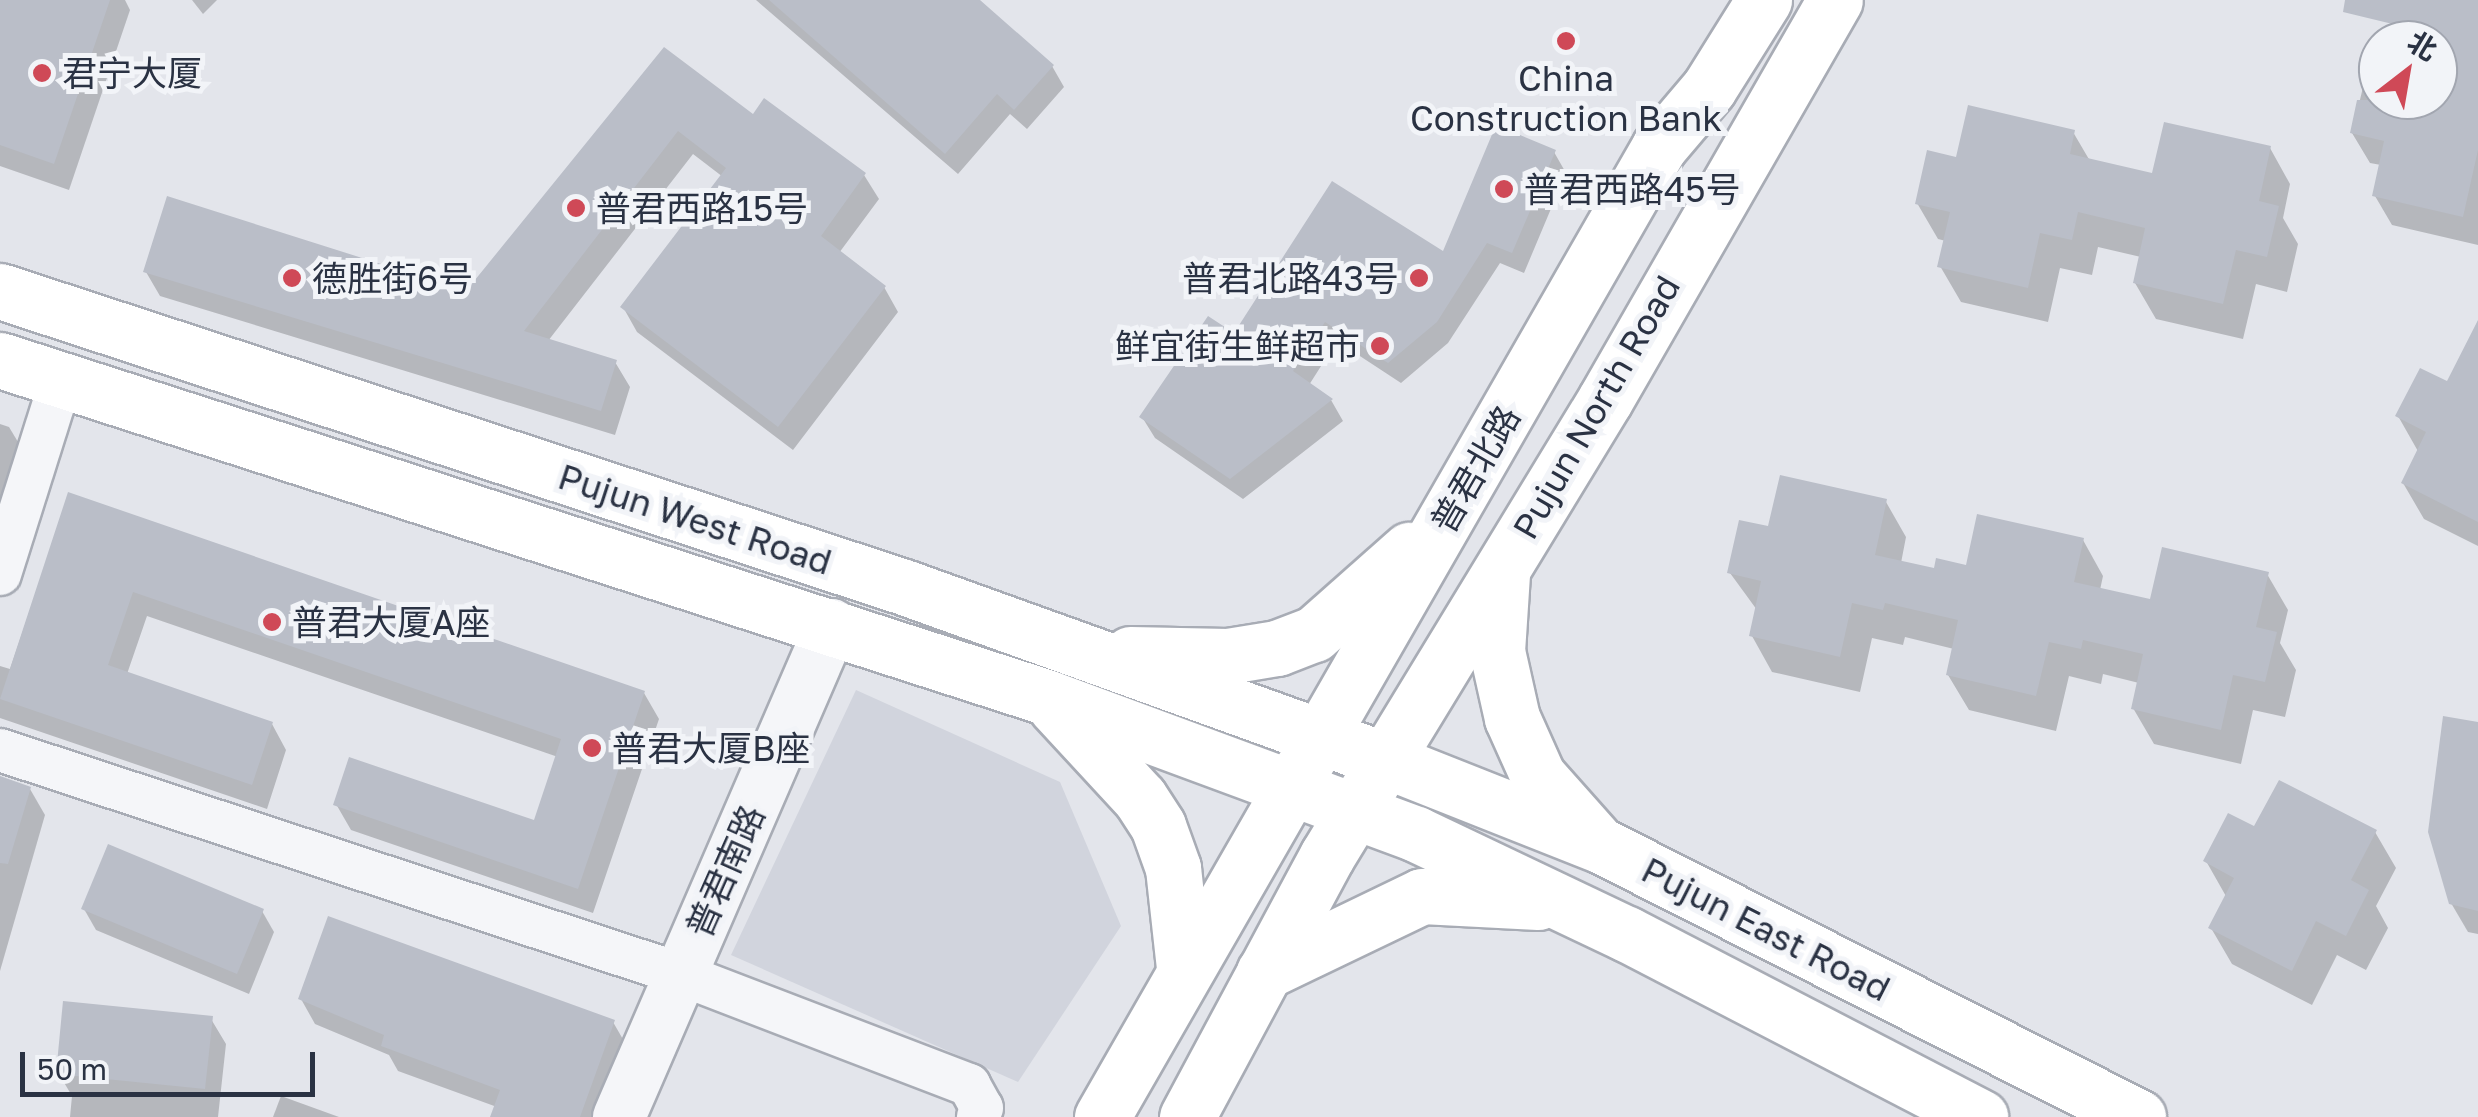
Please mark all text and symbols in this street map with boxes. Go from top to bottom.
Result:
north arrow [2358,20,2458,120]
text: 北 [2402,24,2443,67]
marker: China Construction Bank [1555,30,1577,52]
place label: 君宁大厦 [62,52,202,94]
place label: China Construction Bank [1410,57,1722,139]
marker: 君宁大厦 [31,62,53,84]
place label: 普君西路45号 [1524,168,1741,210]
marker: 普君西路45号 [1493,178,1515,200]
place label: 普君西路15号 [596,187,808,229]
marker: 普君西路15号 [565,197,587,219]
place label: 德胜街6号 [312,257,473,299]
place label: 普君北路43号 [1182,257,1399,299]
marker: 德胜街6号 [281,267,303,289]
marker: 普君北路43号 [1408,267,1430,289]
street label: Pujun North Road [1504,268,1688,546]
place label: 鲜宜街生鲜超市 [1115,325,1360,367]
marker: 鲜宜街生鲜超市 [1369,335,1391,357]
street label: 普君北路 [1422,398,1528,540]
street label: Pujun West Road [553,455,837,583]
place label: 普君大厦A座 [292,601,490,643]
marker: 普君大厦A座 [261,611,283,633]
place label: 普君大厦B座 [612,727,810,769]
marker: 普君大厦B座 [581,737,603,759]
street label: 普君南路 [677,799,773,943]
street label: Pujun East Road [1635,848,1897,1010]
scale bar [25,1032,320,1094]
text: 50 m [37,1051,107,1087]

